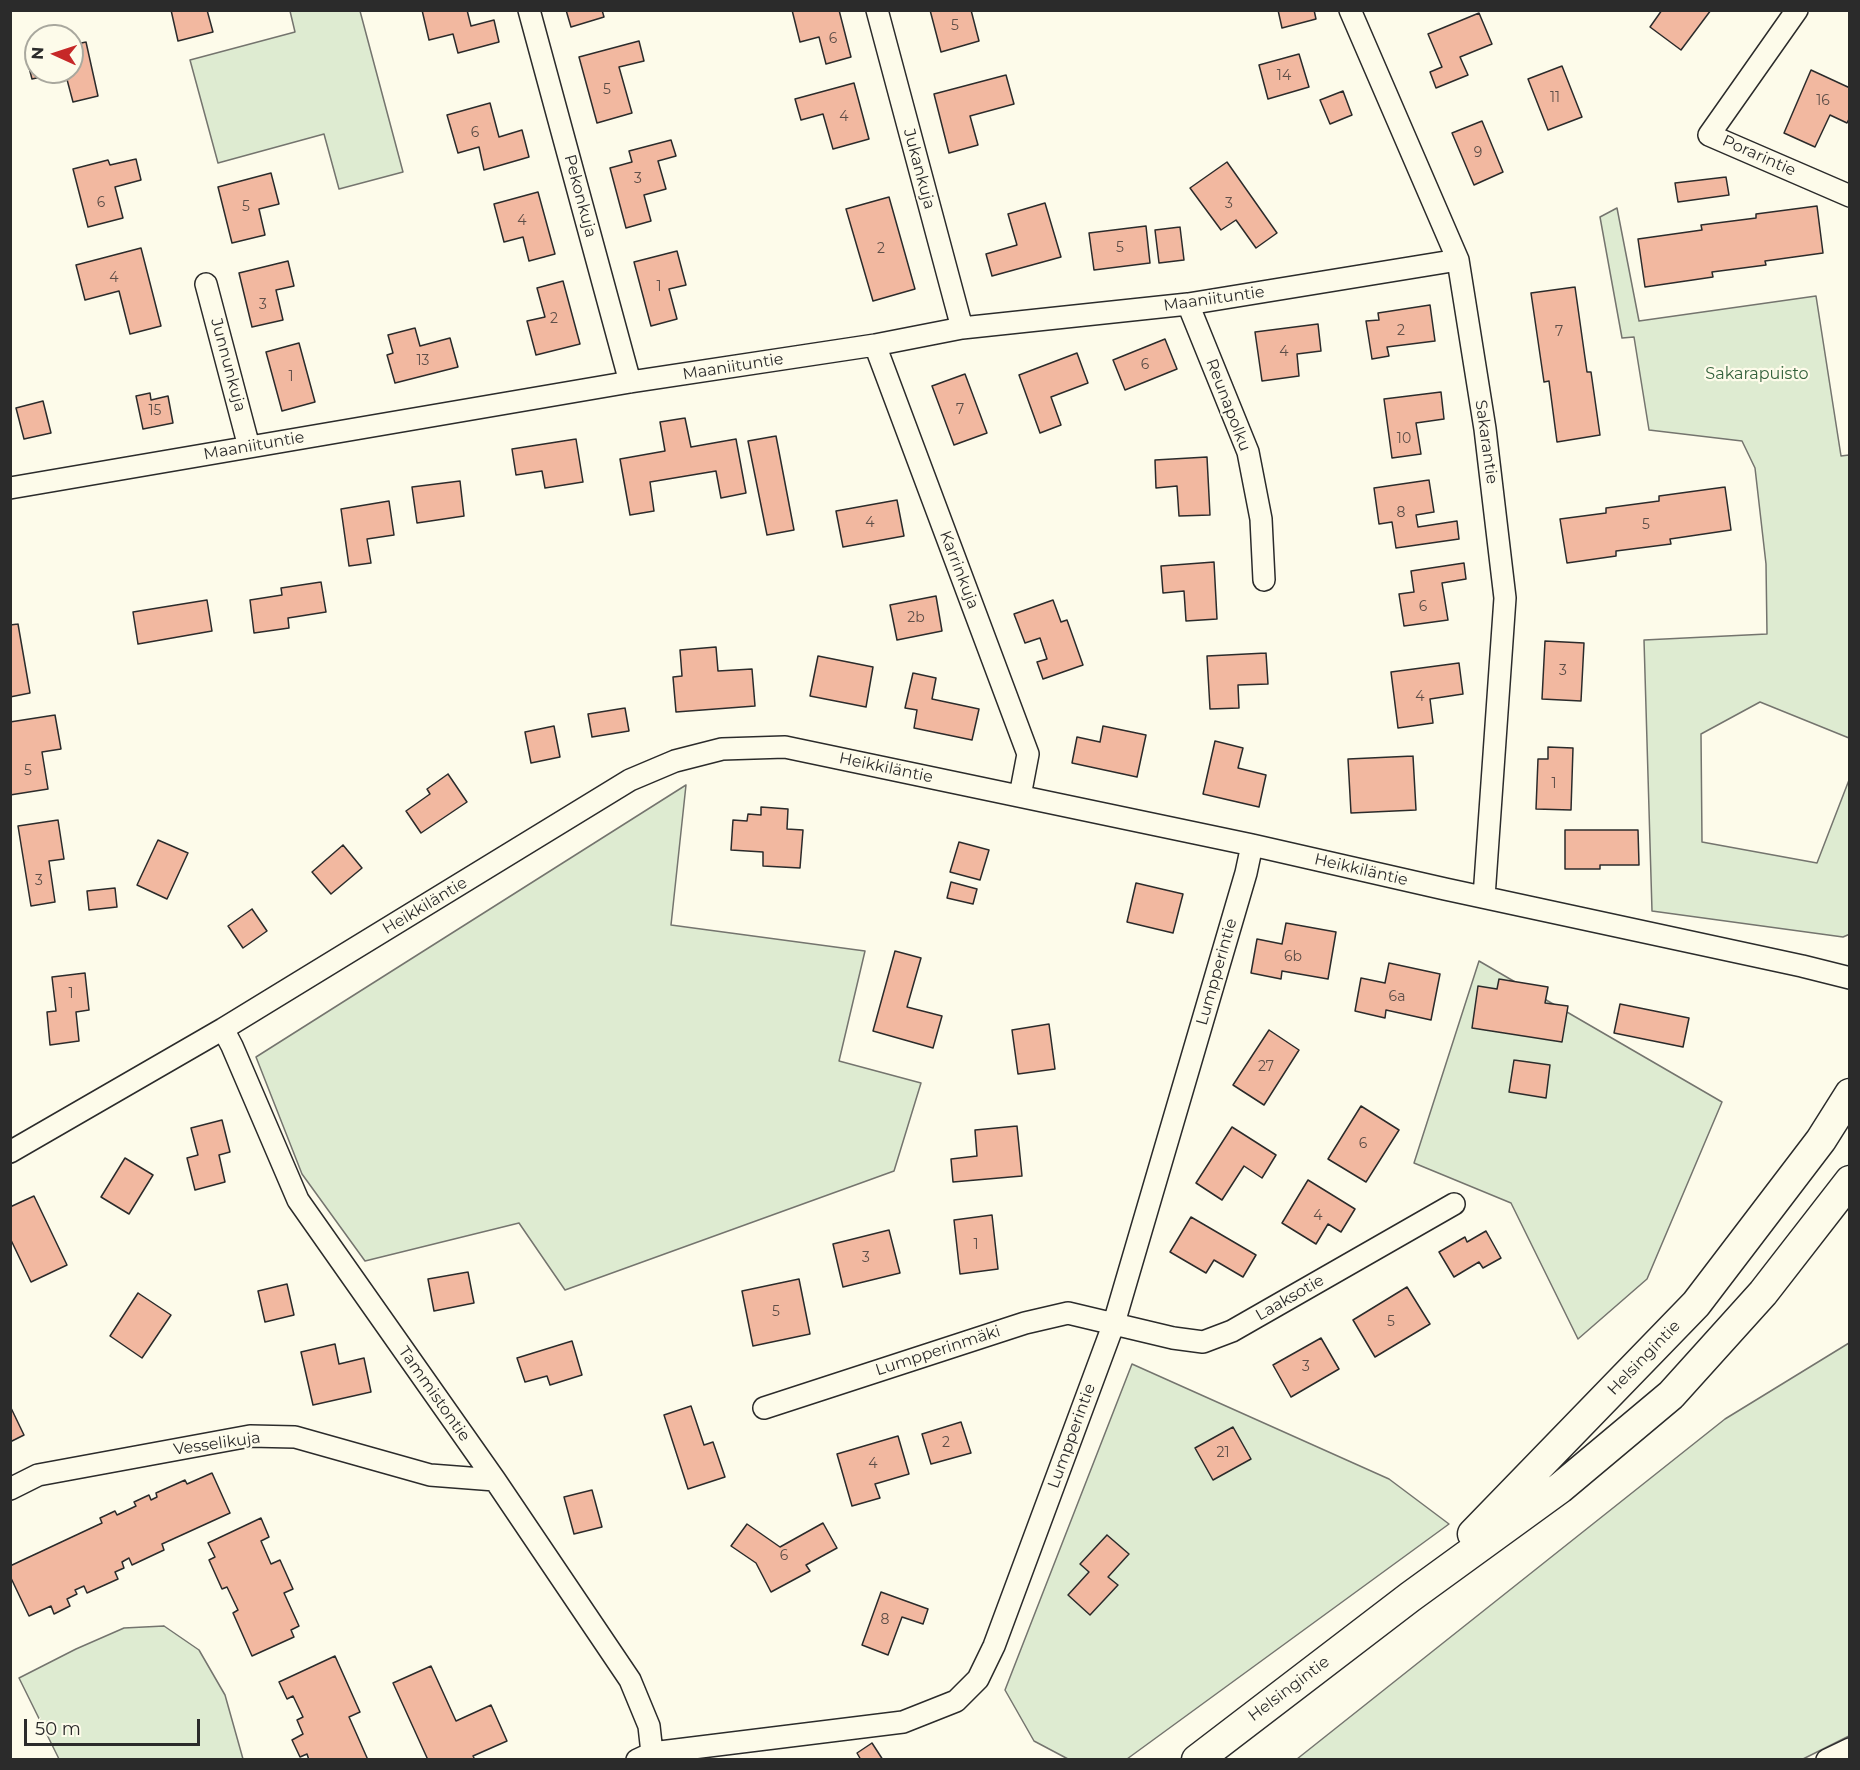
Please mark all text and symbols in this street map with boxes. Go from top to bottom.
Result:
house number: 5 [951,18,959,34]
north arrow [24,24,84,84]
house number: 6 [829,31,837,47]
text: N [28,46,47,60]
house number: 14 [1277,68,1291,84]
house number: 5 [603,82,611,98]
house number: 11 [1550,90,1560,106]
house number: 16 [1816,93,1830,109]
house number: 4 [839,109,849,125]
house number: 6 [471,125,479,141]
street label: Jukankuja [899,127,939,211]
street label: Porarintie [1719,131,1799,181]
house number: 9 [1474,145,1482,161]
street label: Pekonkuja [560,152,600,240]
house number: 3 [634,171,642,187]
house number: 6 [97,195,105,211]
house number: 3 [1225,196,1233,212]
house number: 5 [242,199,250,215]
house number: 4 [517,213,527,229]
house number: 5 [1116,240,1124,256]
house number: 2 [877,241,885,257]
house number: 4 [109,270,119,286]
house number: 1 [656,279,662,295]
street label: Maaniituntie [1162,282,1266,316]
house number: 3 [259,297,267,313]
house number: 2 [550,311,558,327]
street label: Junnunkuja [206,316,250,414]
house number: 2 [1397,323,1405,339]
house number: 7 [1555,324,1563,340]
house number: 4 [1279,344,1289,360]
street label: Maaniituntie [681,350,785,384]
house number: 13 [417,353,429,369]
street label: Reunapolku [1202,356,1254,454]
house number: 6 [1141,357,1149,373]
park label: Sakarapuisto [1705,364,1809,384]
house number: 1 [288,369,294,385]
street label: Sakarantie [1471,399,1501,485]
house number: 7 [956,402,964,418]
house number: 15 [149,403,161,419]
street label: Maaniituntie [202,428,306,464]
house number: 10 [1397,431,1411,447]
house number: 8 [1397,505,1405,521]
house number: 4 [865,515,875,531]
house number: 5 [1642,517,1650,533]
street label: Karrinkuja [935,528,983,612]
house number: 6 [1419,599,1427,615]
house number: 2b [907,610,925,626]
house number: 3 [1559,663,1567,679]
house number: 4 [1415,689,1425,705]
street label: Heikkiläntie [837,749,935,787]
house number: 5 [24,763,32,779]
house number: 1 [1551,776,1557,792]
street label: Heikkiläntie [1312,850,1410,890]
house number: 3 [35,873,43,889]
street label: Heikkiläntie [379,873,471,939]
street label: Lumpperintie [1193,916,1241,1028]
house number: 6b [1284,949,1302,965]
house number: 1 [68,986,74,1002]
house number: 6a [1389,989,1405,1005]
house number: 27 [1258,1059,1274,1075]
house number: 6 [1359,1136,1367,1152]
house number: 4 [1313,1208,1323,1224]
house number: 1 [973,1237,979,1253]
house number: 3 [862,1250,870,1266]
street label: Laaksotie [1252,1271,1328,1325]
house number: 5 [772,1304,780,1320]
house number: 5 [1387,1314,1395,1330]
street label: Helsingintie [1604,1317,1684,1399]
street label: Lumpperinmäki [873,1322,1003,1380]
street label: Tammistontie [394,1343,474,1445]
house number: 3 [1302,1359,1310,1375]
street label: Lumpperintie [1044,1381,1100,1491]
street label: Vesselikuja [172,1428,262,1460]
house number: 2 [942,1435,950,1451]
house number: 21 [1216,1445,1230,1461]
house number: 4 [868,1456,878,1472]
house number: 6 [780,1548,788,1564]
house number: 8 [881,1612,889,1628]
street label: Helsingintie [1245,1652,1333,1726]
scale bar [27,1707,202,1745]
text: 50 m [35,1718,81,1740]

